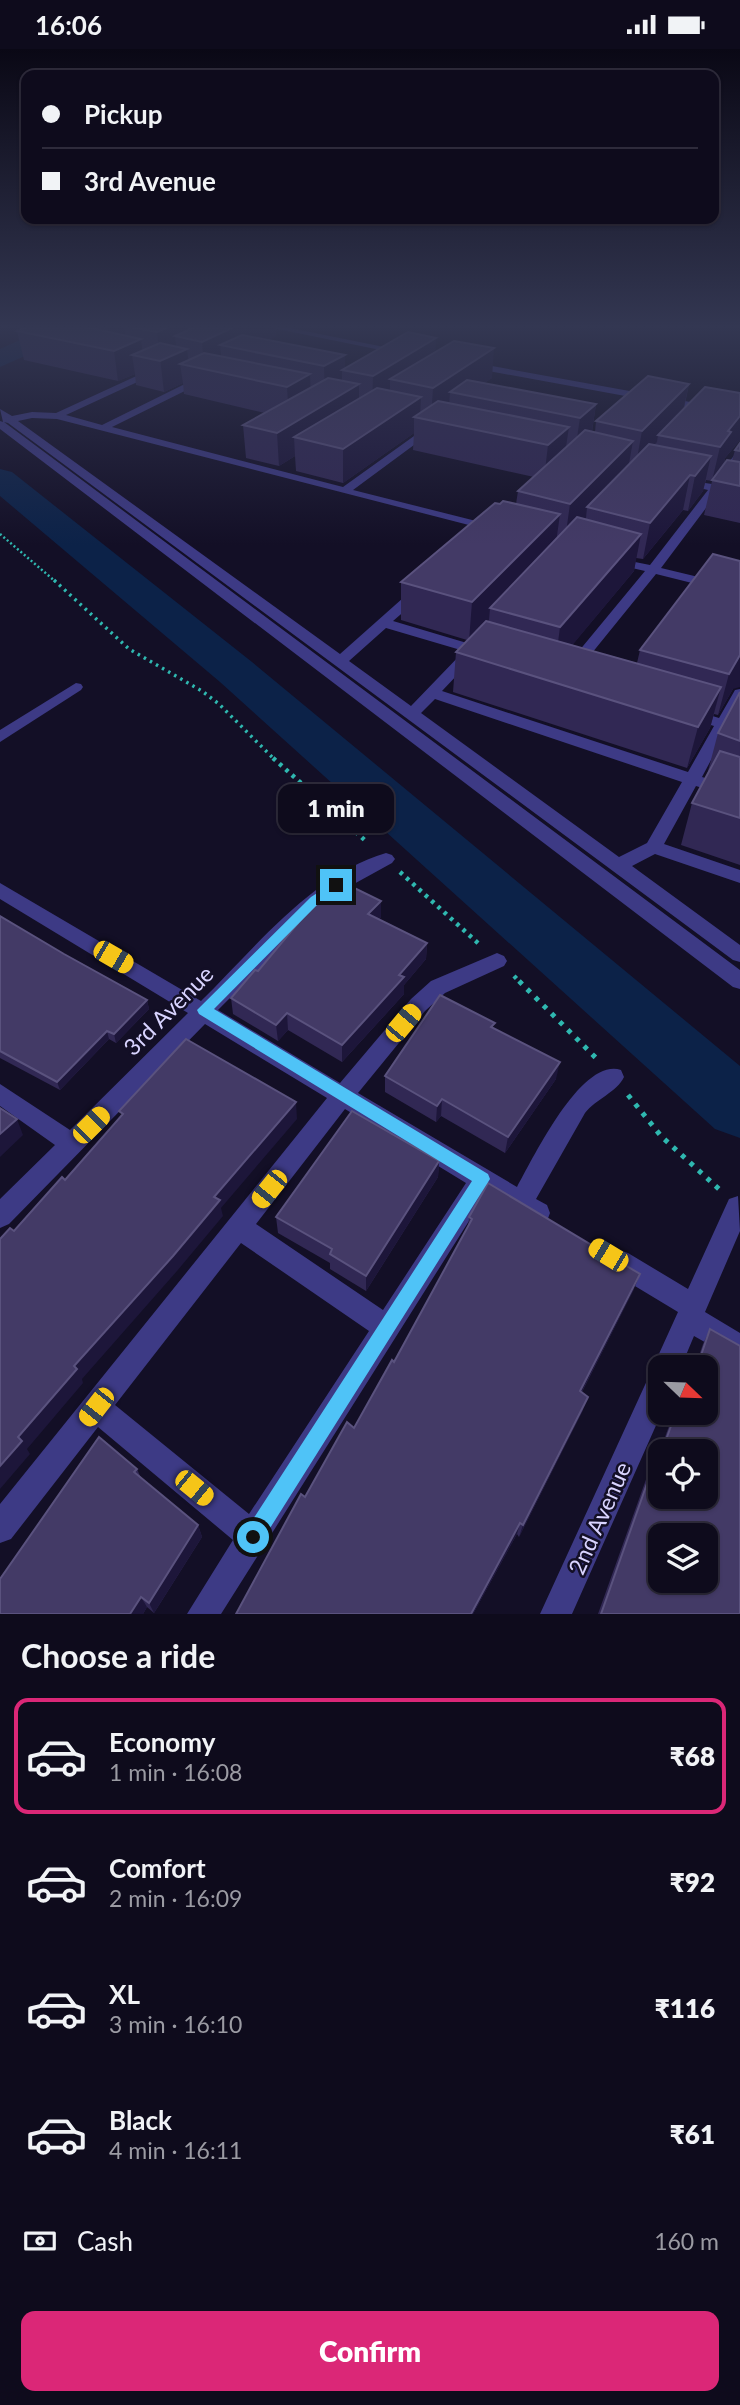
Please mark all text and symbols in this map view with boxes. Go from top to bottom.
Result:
text: 16:06 [35,9,102,41]
text: Pickup [84,98,163,130]
text: 3rd Avenue [84,165,216,197]
callout: 1 min [278,783,394,833]
text: 1 min [307,794,365,822]
route end [320,869,352,901]
car [90,937,137,977]
street label: 3rd Avenue [117,959,219,1061]
car [382,1000,425,1046]
car [69,1103,114,1147]
car [248,1166,291,1212]
car [585,1235,632,1275]
north arrow [648,1355,718,1425]
map controls [648,1355,718,1593]
car [75,1384,118,1430]
button: locate [648,1439,718,1509]
street label: 2nd Avenue [562,1457,636,1579]
car [172,1467,217,1509]
route start [237,1521,269,1553]
button: layers [648,1523,718,1593]
text: Choose a ride [21,1636,215,1675]
icon: car [25,1725,88,1788]
text: Economy [109,1726,215,1758]
text: ₹68 [670,1740,715,1772]
text: 1 min · 16:08 [109,1758,242,1786]
icon: car [25,1851,88,1914]
text: Comfort [109,1852,206,1884]
text: ₹92 [670,1866,715,1898]
text: 2 min · 16:09 [109,1884,242,1912]
icon: car [25,1977,88,2040]
text: XL [109,1978,140,2010]
text: ₹116 [655,1992,715,2024]
text: 3 min · 16:10 [109,2010,242,2038]
icon: car [25,2103,88,2166]
text: Black [109,2104,172,2136]
text: ₹61 [670,2118,715,2150]
text: 4 min · 16:11 [109,2136,242,2164]
icon: cash [21,2222,59,2260]
text: Cash [77,2225,133,2257]
text: 160 m [654,2227,719,2255]
button: Confirm [21,2311,719,2391]

